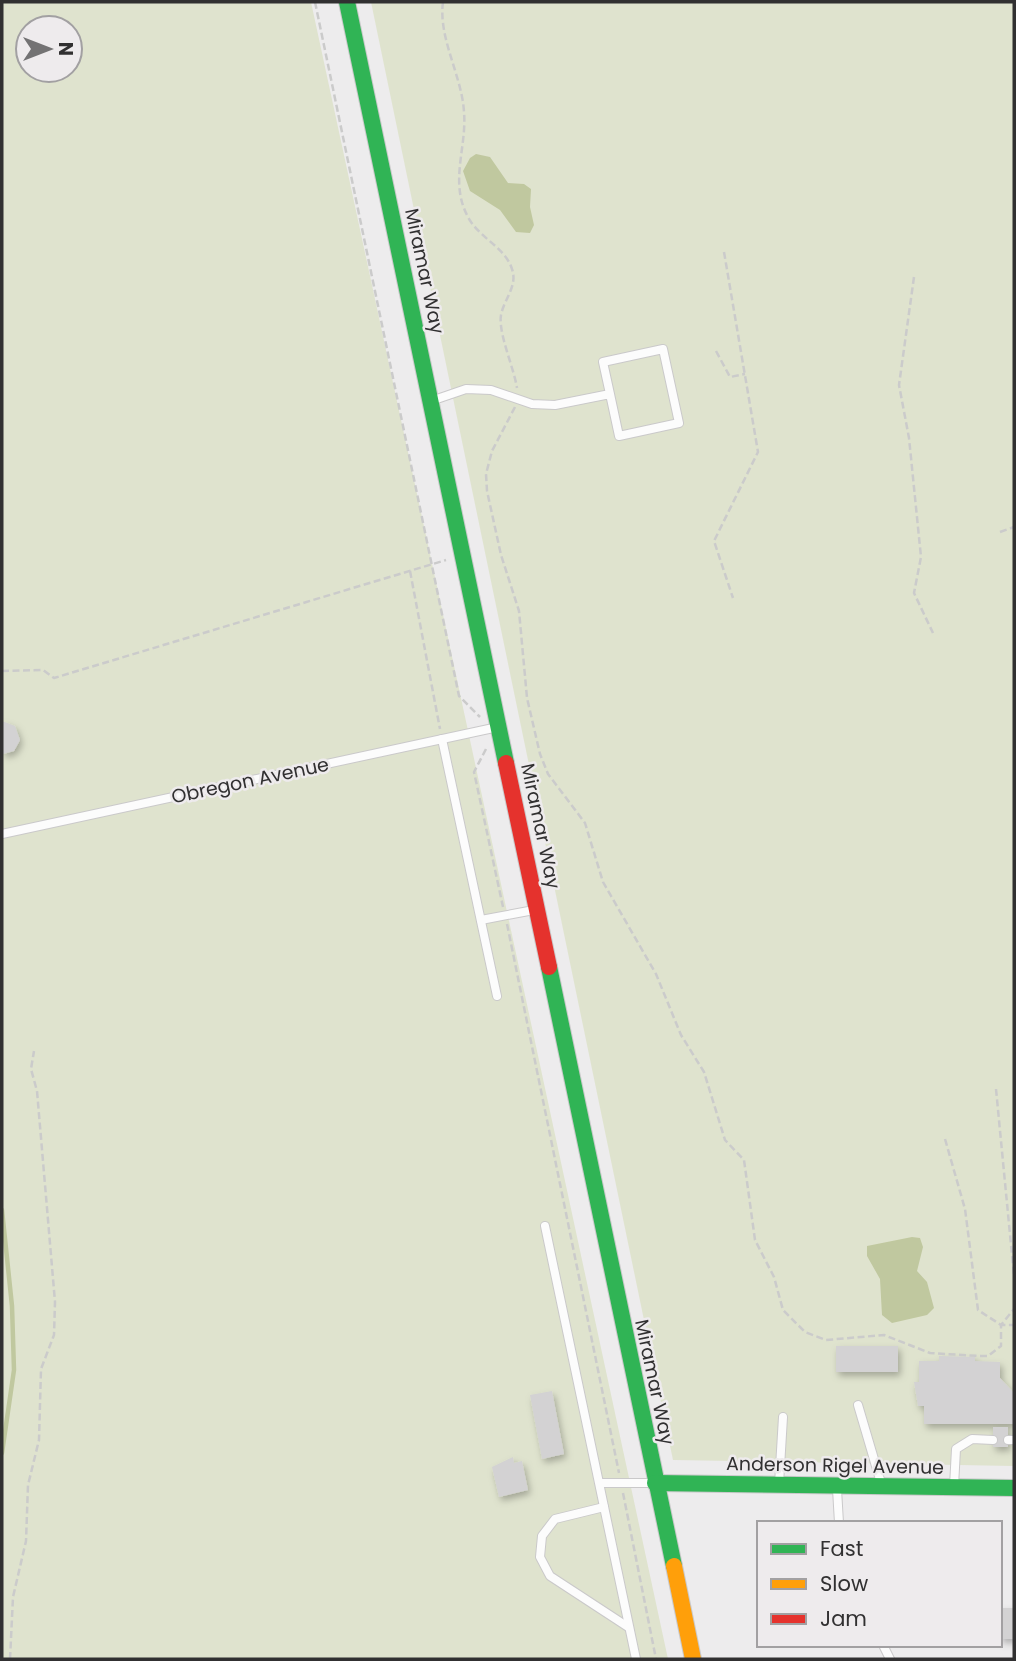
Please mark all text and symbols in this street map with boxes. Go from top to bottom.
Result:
north arrow [14,14,84,84]
text: N [52,42,79,56]
street label: Miramar Way [398,206,451,337]
street label: Obregon Avenue [169,751,331,810]
street label: Miramar Way [514,761,567,892]
street label: Miramar Way [628,1317,681,1448]
street label: Anderson Rigel Avenue [726,1450,944,1481]
legend [757,1521,1002,1647]
text: Fast [820,1534,863,1563]
text: Slow [820,1569,868,1598]
text: Jam [820,1604,867,1633]

